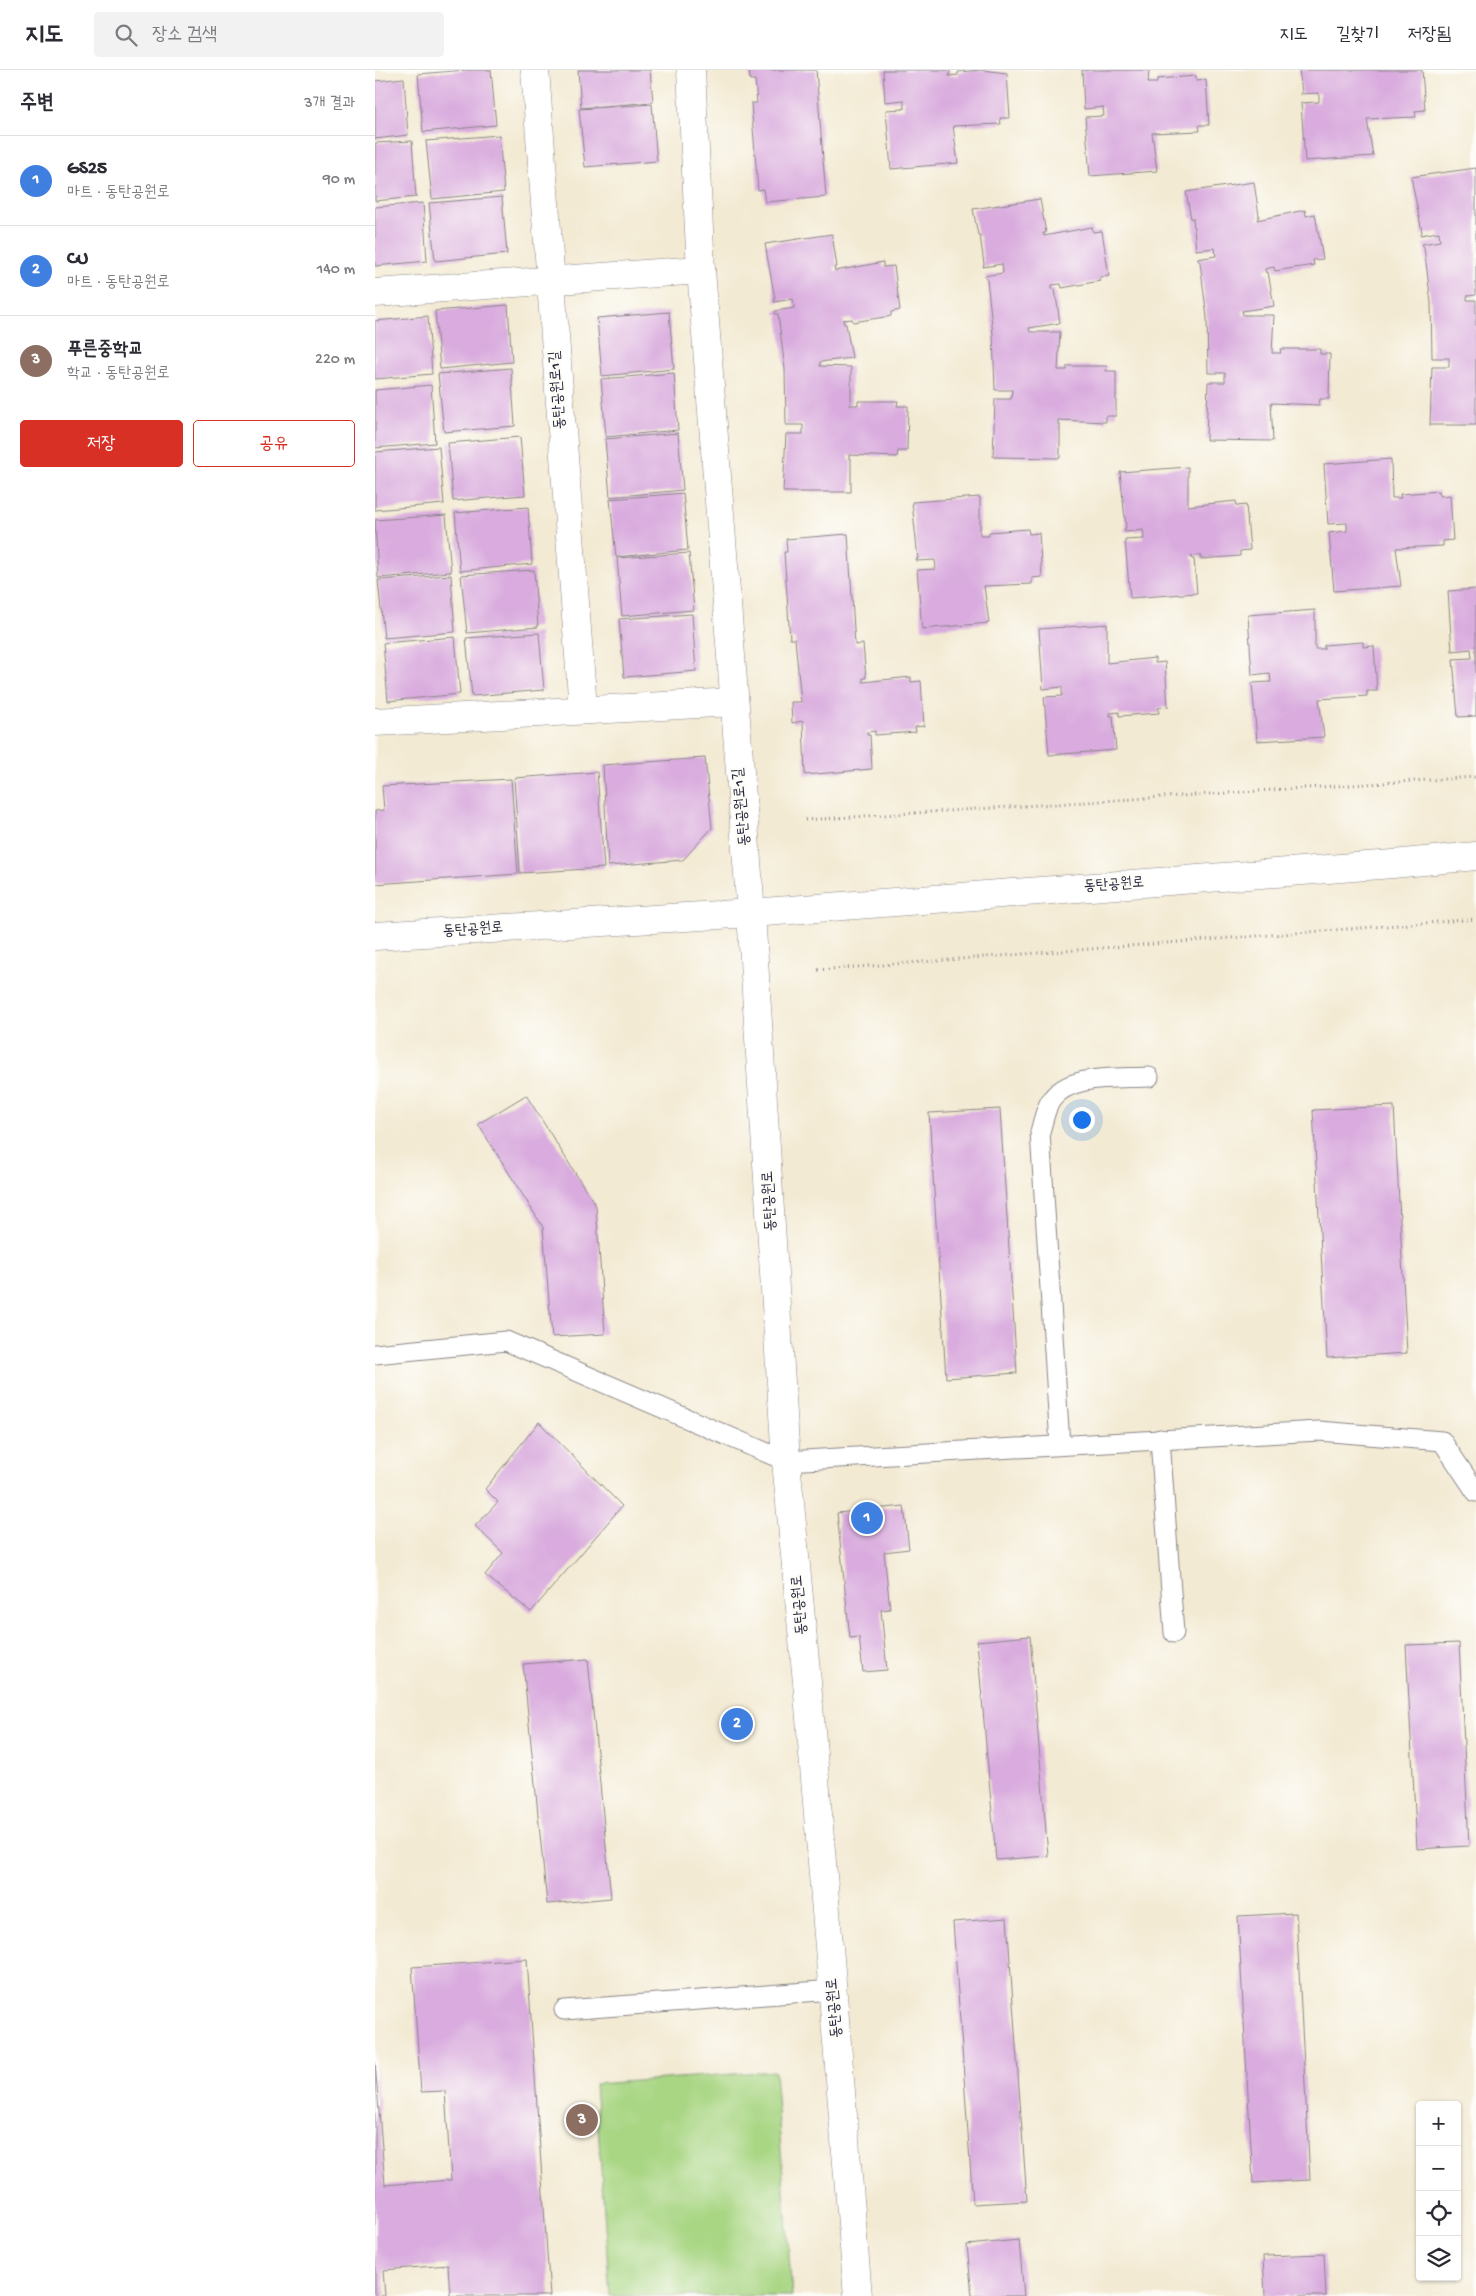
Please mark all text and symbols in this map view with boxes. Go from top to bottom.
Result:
search box [94,12,444,57]
icon: search [112,21,140,49]
text: 지도 [25,22,64,51]
text: 장소 검색 [152,24,217,47]
text: 지도 [1279,25,1308,46]
text: 길찾기 [1336,25,1380,46]
text: 저장됨 [1408,25,1451,46]
text: 주변 [20,92,54,117]
text: 3개 결과 [304,95,355,114]
text: GS25 [67,158,107,181]
text: 1 [33,171,39,190]
text: 90 m [323,171,355,190]
text: 마트 · 동탄공원로 [67,184,170,203]
text: CU [67,248,88,271]
text: 2 [32,261,40,280]
text: 140 m [317,261,355,280]
text: 마트 · 동탄공원로 [67,274,170,293]
text: 푸른중학교 [67,339,143,362]
street label: 동탄공원로1길 [546,350,570,430]
text: 3 [32,351,40,370]
text: 220 m [315,351,355,370]
text: 학교 · 동탄공원로 [67,365,170,384]
button: 저장 [20,420,183,467]
button: 공유 [193,420,355,467]
street label: 동탄공원로1길 [730,767,754,847]
street label: 동탄공원로 [1083,874,1145,896]
street label: 동탄공원로 [442,919,504,941]
your location [1069,1107,1095,1133]
street label: 동탄공원로 [759,1170,781,1232]
pin: 1 [851,1499,883,1537]
street label: 동탄공원로 [788,1574,812,1636]
pin: 2 [721,1705,753,1743]
street label: 동탄공원로 [823,1977,847,2039]
pin: 3 [566,2101,598,2139]
map controls [1416,2101,1461,2281]
button: + [1416,2101,1461,2146]
button: − [1416,2146,1461,2191]
button: locate [1416,2191,1461,2236]
button: layers [1416,2236,1461,2281]

